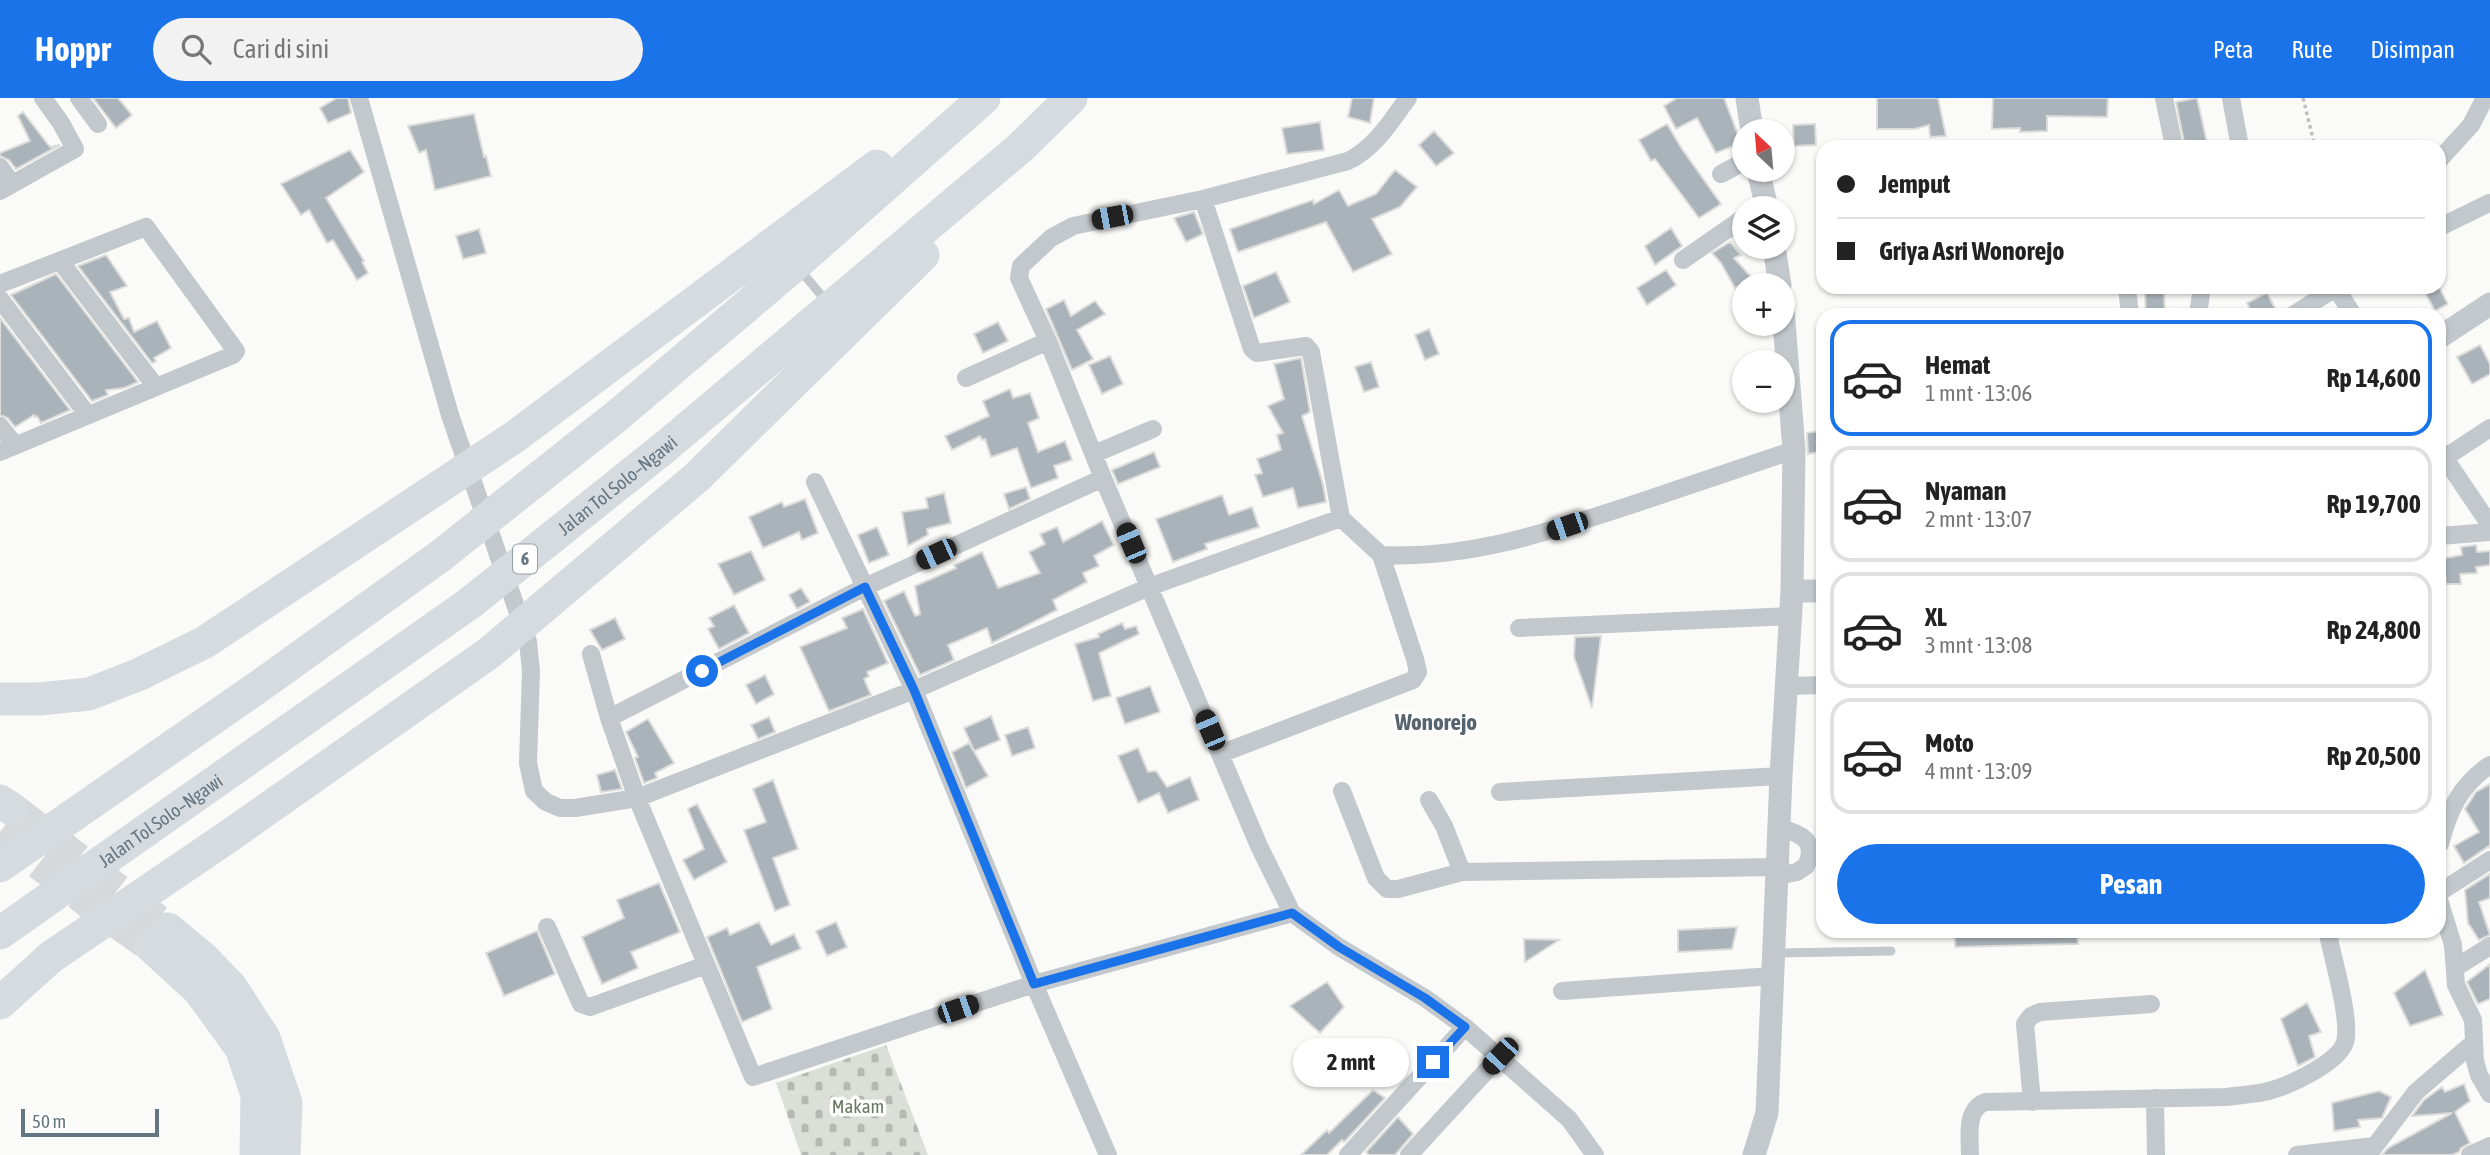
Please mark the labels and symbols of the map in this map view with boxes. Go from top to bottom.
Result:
north arrow [1732,119,1796,182]
car [1090,203,1135,231]
street label: Jalan Tol Solo–Ngawi [553,431,681,539]
car [1544,509,1591,543]
car [1114,520,1149,566]
car [913,536,960,572]
road number: 6 [513,545,537,574]
route start [686,655,718,687]
car [1193,707,1228,753]
district label: Wonorejo [1394,709,1477,735]
street label: Jalan Tol Solo–Ngawi [94,769,227,871]
car [935,992,982,1026]
car [1478,1033,1523,1079]
callout: 2 mnt [1293,1038,1408,1086]
route end [1417,1046,1449,1078]
park label: Makam [832,1095,884,1117]
scale bar [21,1106,159,1138]

